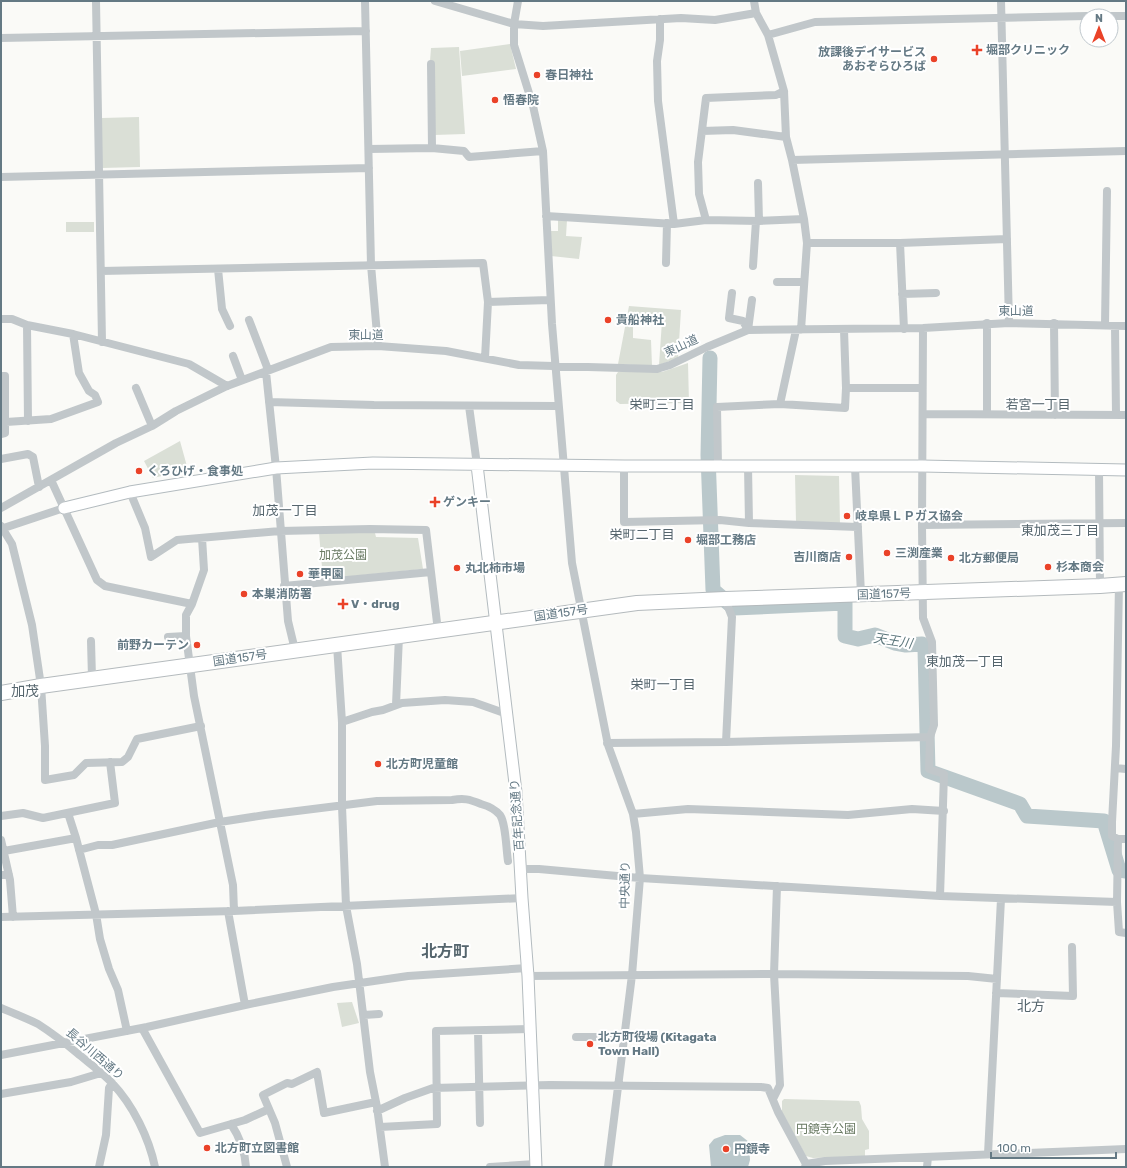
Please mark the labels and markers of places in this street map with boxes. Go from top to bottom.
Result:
place label: 堀部クリニック [986,43,1070,57]
marker: 堀部クリニック [971,44,983,56]
place label: 放課後デイサービス あおぞらひろば [818,45,926,73]
marker: 放課後デイサービス あおぞらひろば [929,54,939,64]
place label: 春日神社 [545,68,593,82]
marker: 春日神社 [532,70,542,80]
place label: 悟春院 [503,93,539,107]
marker: 悟春院 [490,95,500,105]
place label: 貴船神社 [616,313,664,327]
marker: 貴船神社 [603,315,613,325]
place label: くろひげ・食事処 [147,464,243,478]
marker: くろひげ・食事処 [134,466,144,476]
place label: ゲンキー [443,495,491,509]
marker: ゲンキー [430,497,440,507]
place label: 岐阜県ＬＰガス協会 [855,509,963,523]
marker: 岐阜県ＬＰガス協会 [842,511,852,521]
place label: 堀部工務店 [696,533,756,547]
marker: 堀部工務店 [683,535,693,545]
place label: 三渕産業 [895,546,943,560]
marker: 三渕産業 [882,548,892,558]
place label: 吉川商店 [793,550,841,564]
place label: 北方郵便局 [959,551,1019,565]
marker: 吉川商店 [844,552,854,562]
marker: 北方郵便局 [946,553,956,563]
place label: 杉本商会 [1056,560,1104,574]
place label: 丸北柿市場 [465,561,525,575]
marker: 杉本商会 [1043,562,1053,572]
marker: 丸北柿市場 [452,563,462,573]
place label: 華甲園 [308,567,344,581]
marker: 華甲園 [295,569,305,579]
place label: 本巣消防署 [252,587,312,601]
marker: 本巣消防署 [239,589,249,599]
place label: V・drug [351,597,400,611]
marker: V・drug [338,599,348,609]
place label: 前野カーテン [117,638,189,652]
marker: 前野カーテン [192,640,202,650]
place label: 北方町児童館 [386,757,458,771]
marker: 北方町児童館 [373,759,383,769]
place label: 北方町役場 (Kitagata Town Hall) [598,1030,717,1058]
marker: 北方町役場 (Kitagata Town Hall) [585,1039,595,1049]
place label: 北方町立図書館 [215,1141,299,1155]
place label: 円鏡寺 [734,1142,770,1156]
marker: 北方町立図書館 [202,1143,212,1153]
marker: 円鏡寺 [721,1144,731,1154]

